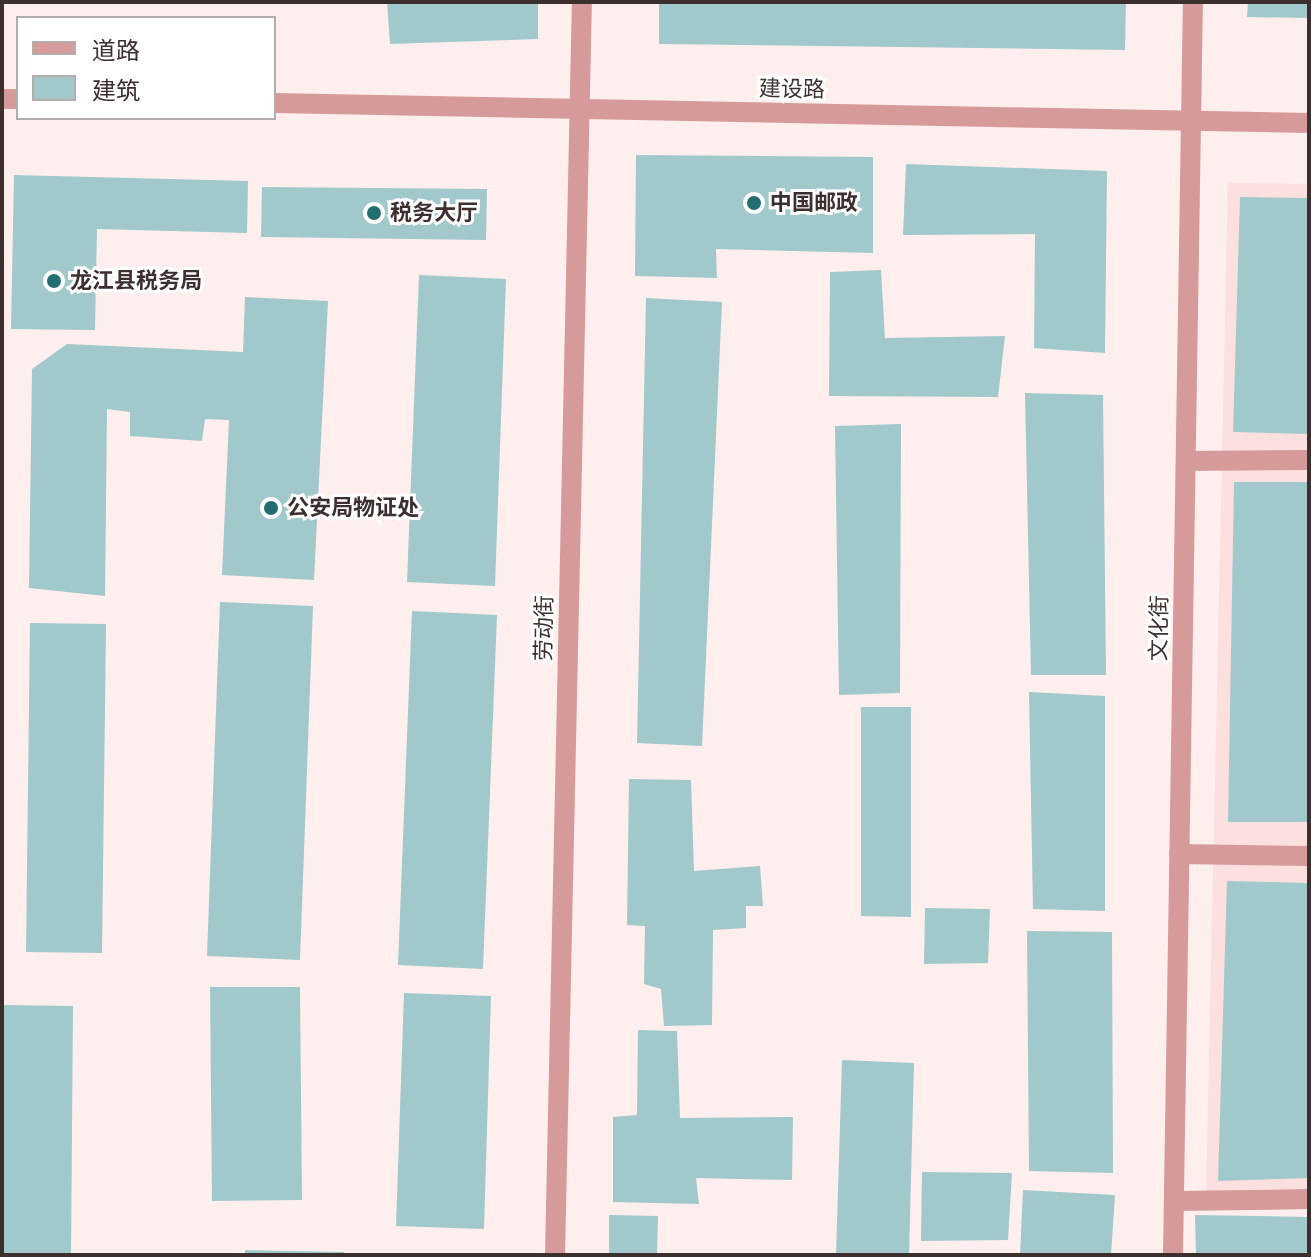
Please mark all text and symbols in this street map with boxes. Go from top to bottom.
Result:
legend [16,16,276,120]
text: 道路 [92,37,140,65]
street label: 建设路 [759,75,825,103]
text: 建筑 [92,77,140,105]
place label: 中国邮政 [770,190,858,216]
marker: 中国邮政 [745,194,763,212]
place label: 税务大厅 [390,200,478,226]
marker: 税务大厅 [365,204,383,222]
place label: 龙江县税务局 [70,268,202,294]
marker: 龙江县税务局 [45,272,63,290]
place label: 公安局物证处 [287,495,419,521]
marker: 公安局物证处 [262,499,280,517]
street label: 劳动街 [530,595,558,661]
street label: 文化街 [1145,595,1173,661]

